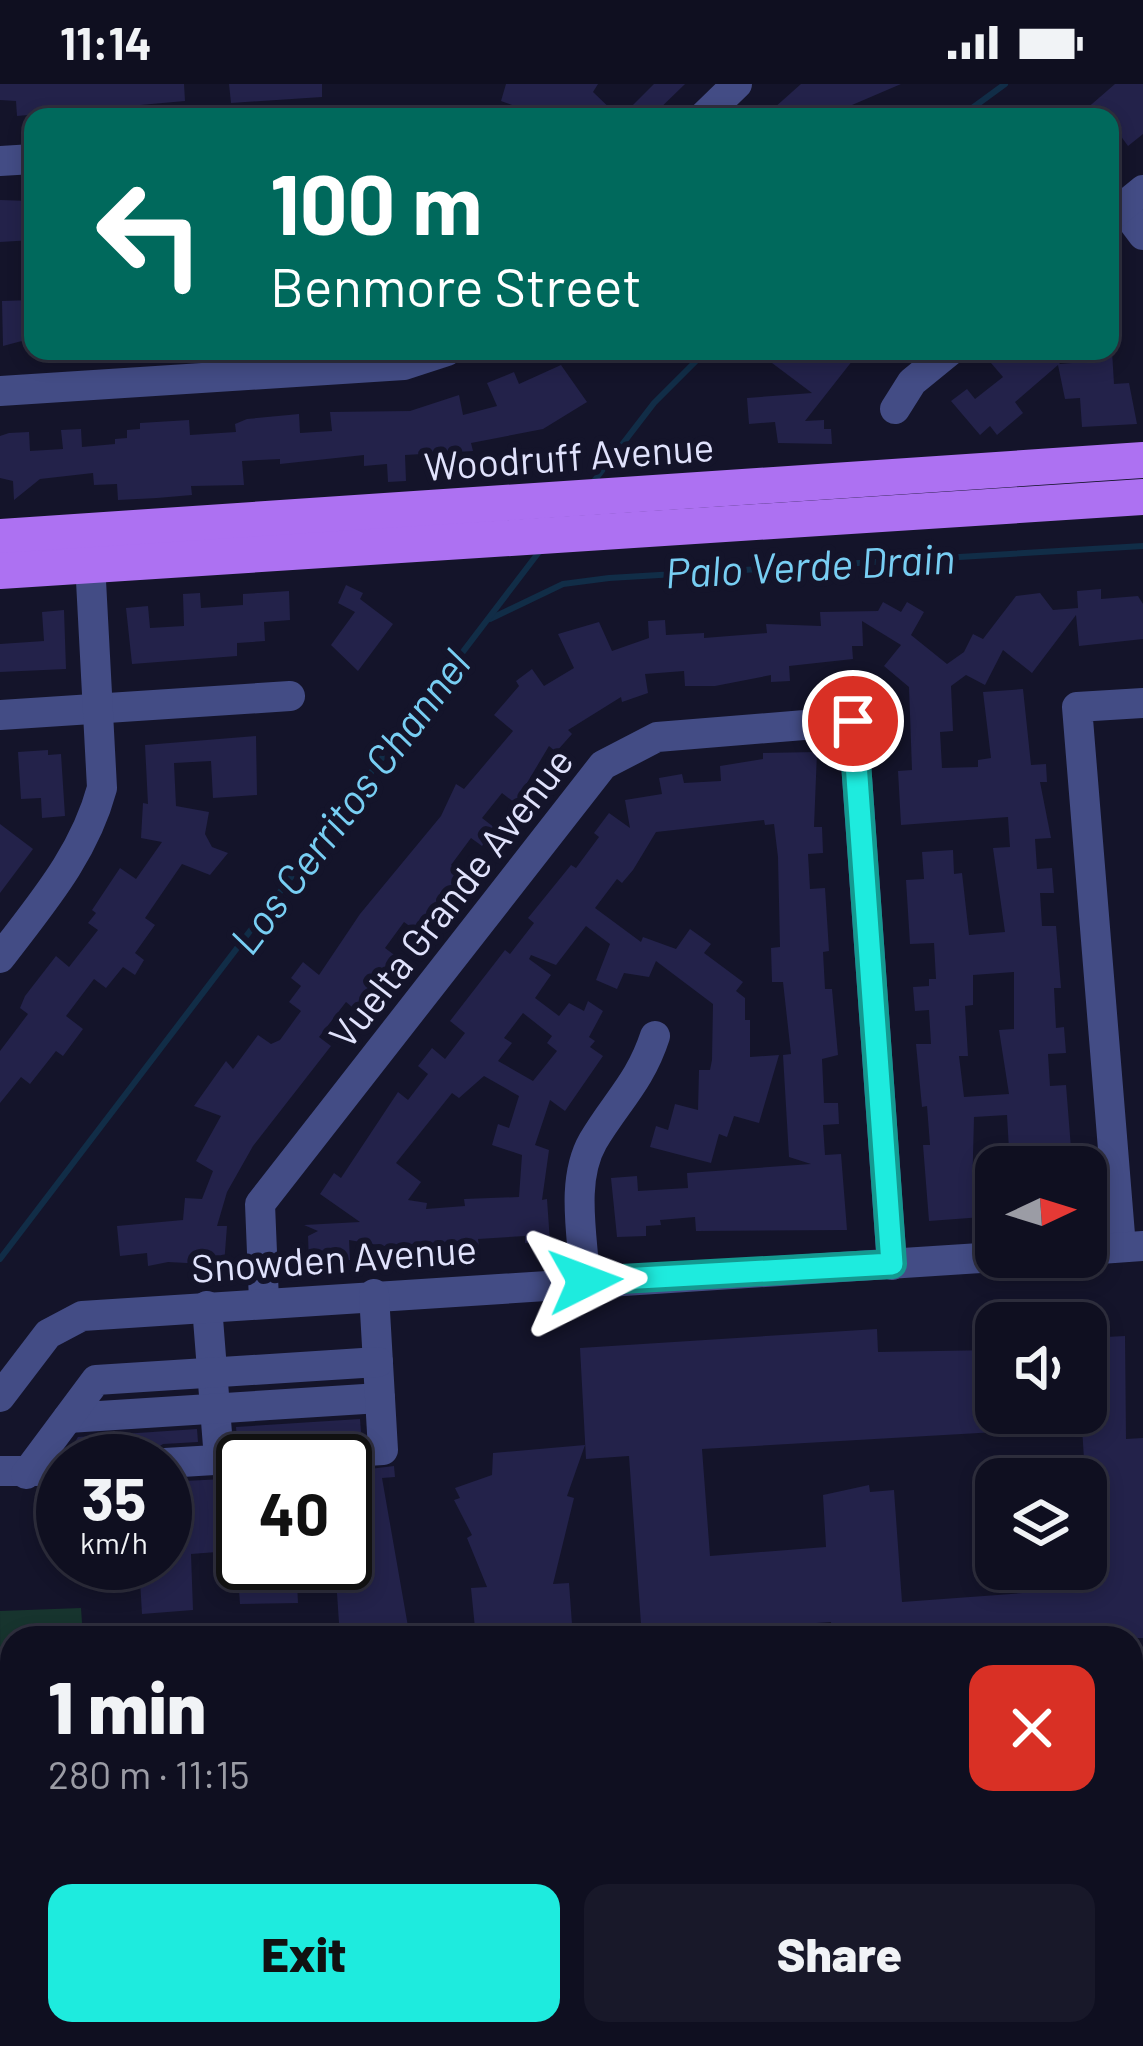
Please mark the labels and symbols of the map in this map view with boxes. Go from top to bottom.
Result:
street label: Woodruff Avenue [422,422,716,489]
water label: Palo Verde Drain [664,531,956,597]
water label: Los Cerritos Channel [218,639,479,963]
pin [802,670,904,772]
street label: Vuelta Grande Avenue [318,738,582,1056]
north arrow [975,1146,1107,1278]
position arrow [522,1218,648,1344]
street label: Snowden Avenue [189,1224,478,1291]
speed limit sign: 40 [216,1434,372,1590]

